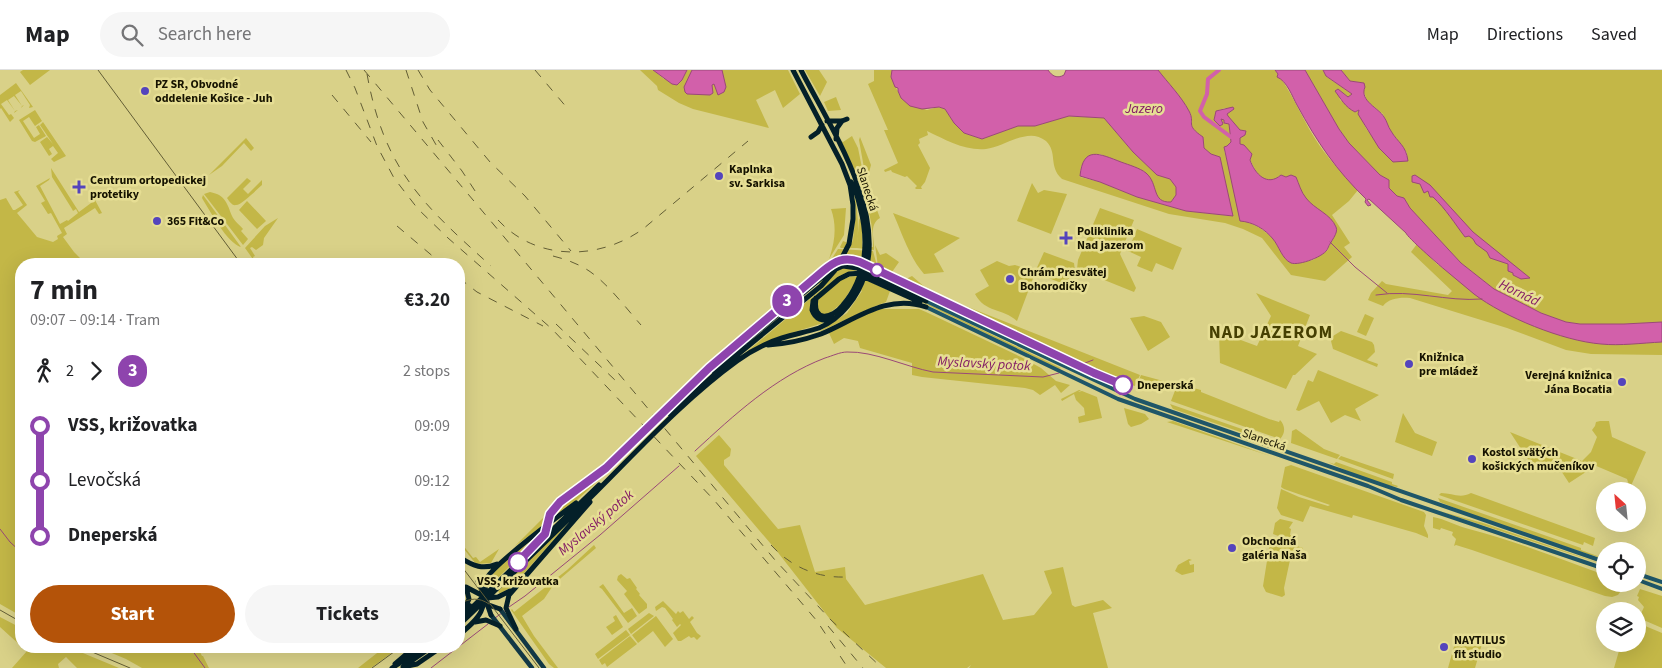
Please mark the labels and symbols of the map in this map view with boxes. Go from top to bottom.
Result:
place label: PZ SR, Obvodné oddelenie Košice - Juh [155,76,273,107]
marker: PZ SR, Obvodné oddelenie Košice - Juh [139,85,151,97]
water label: Jazero [1124,99,1163,119]
place label: Kaplnka sv. Sarkisa [729,161,785,192]
street label: Slanecká [852,165,882,213]
marker: Kaplnka sv. Sarkisa [713,170,725,182]
place label: Centrum ortopedickej protetiky [90,172,206,203]
marker: Centrum ortopedickej protetiky [72,180,86,194]
place label: 365 Fit&Co [167,213,225,230]
marker: 365 Fit&Co [151,215,163,227]
place label: Poliklinika Nad jazerom [1077,223,1143,254]
marker: Poliklinika Nad jazerom [1059,231,1073,245]
unlabelled marker [870,263,884,277]
place label: Chrám Presvätej Bohorodičky [1020,264,1107,295]
marker: Chrám Presvätej Bohorodičky [1004,273,1016,285]
water label: Hornád [1495,275,1543,312]
line badge: 3 [771,285,803,317]
district label: NAD JAZEROM [1209,320,1333,345]
place label: Knižnica pre mládež [1419,349,1478,380]
water label: Myslavský potok [937,352,1031,376]
marker: Knižnica pre mládež [1403,358,1415,370]
place label: Verejná knižnica Jána Bocatia [1524,367,1612,398]
marker: Dneperská [1113,375,1133,395]
marker: Verejná knižnica Jána Bocatia [1616,376,1628,388]
place label: Dneperská [1137,377,1194,394]
street label: Slanecká [1240,425,1288,455]
place label: Kostol svätých košických mučeníkov [1482,444,1595,475]
marker: Kostol svätých košických mučeníkov [1466,453,1478,465]
north arrow [1596,482,1646,532]
water label: Myslavský potok [554,485,638,561]
place label: Obchodná galéria Naša [1242,533,1307,564]
marker: Obchodná galéria Naša [1226,542,1238,554]
marker: VSS, križovatka [508,552,528,572]
place label: VSS, križovatka [476,573,559,590]
place label: NAYTILUS fit studio [1454,632,1506,663]
marker: NAYTILUS fit studio [1438,641,1450,653]

